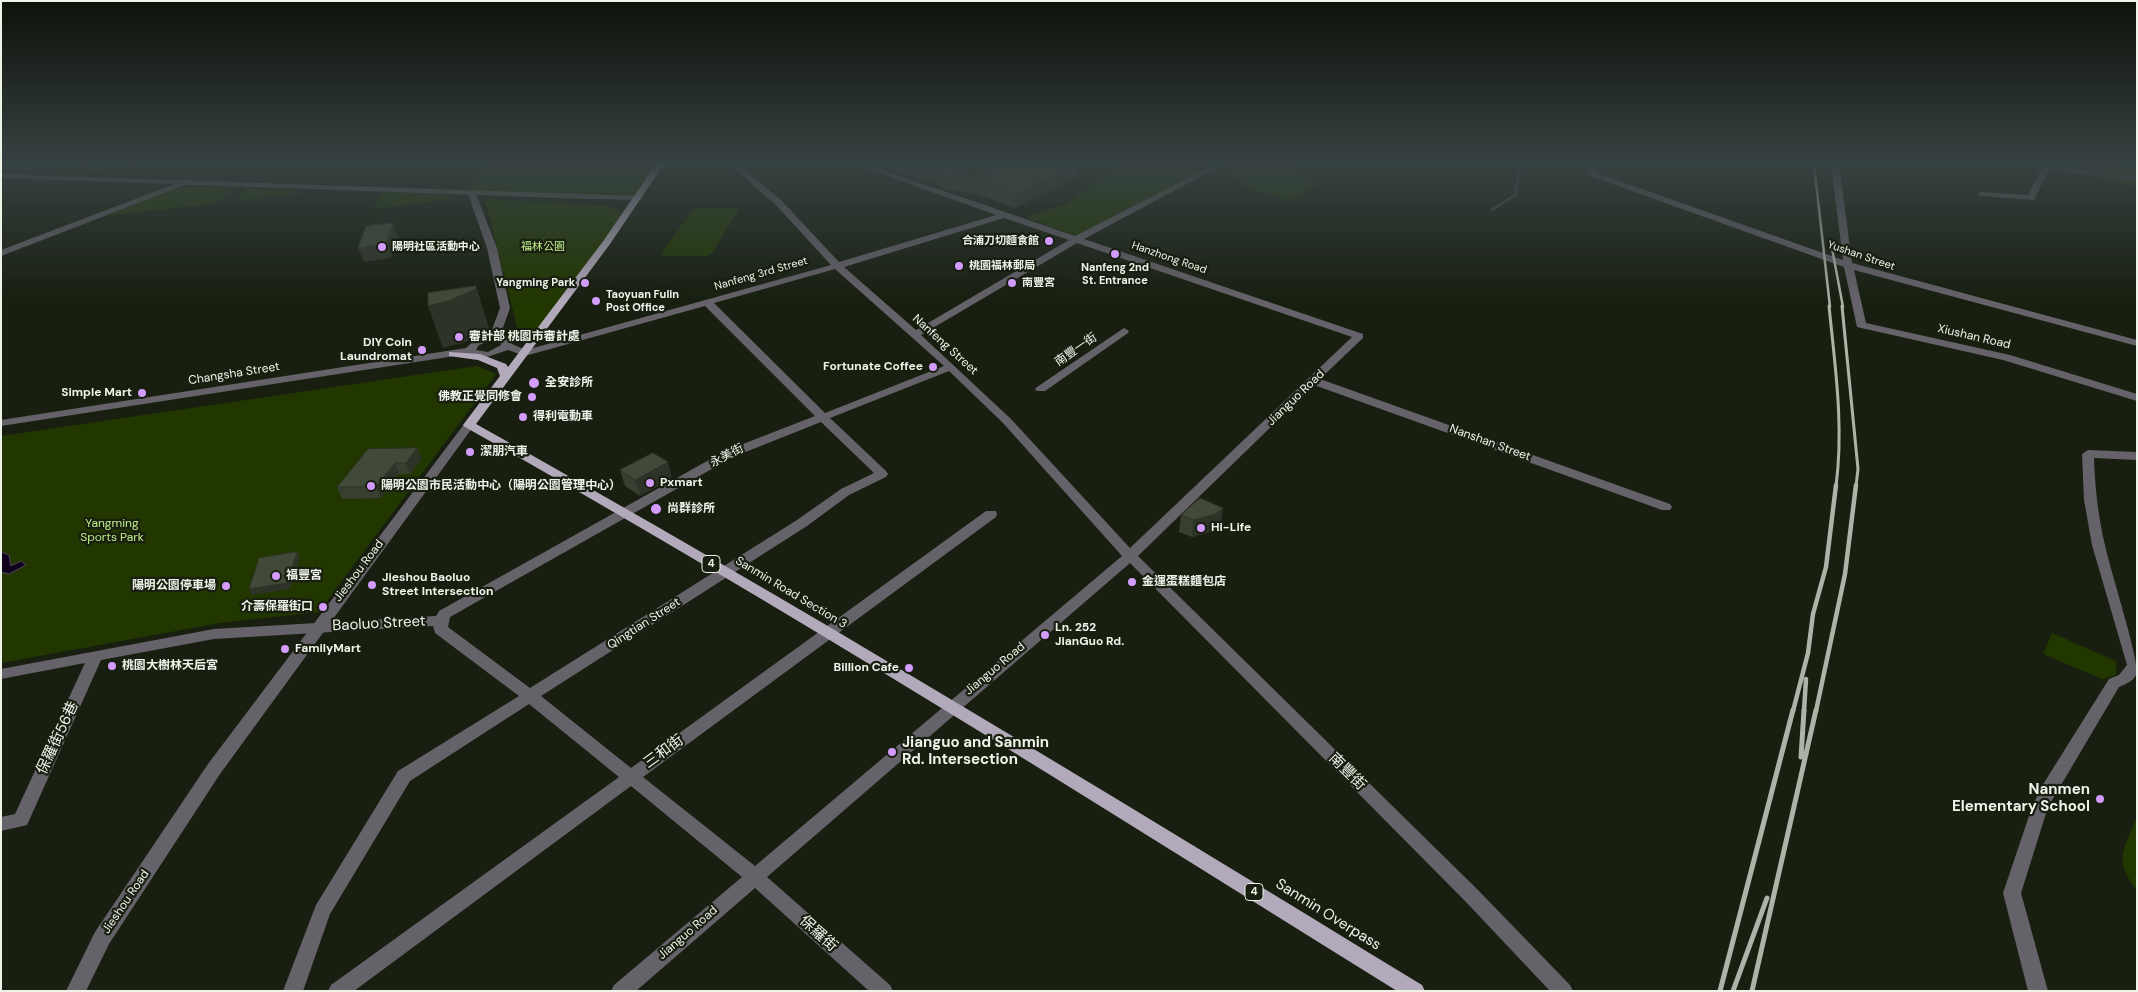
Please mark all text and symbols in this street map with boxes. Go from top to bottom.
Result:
place label: 合浦刀切麵食館 [962,234,1039,248]
marker: 合浦刀切麵食館 [1043,235,1055,247]
street label: Yushan Street [1825,238,1897,274]
street label: Hanzhong Road [1130,239,1208,277]
place label: 陽明社區活動中心 [392,240,480,254]
park label: 福林公園 [521,240,565,254]
marker: 陽明社區活動中心 [376,241,388,253]
marker: Nanfeng 2nd St. Entrance [1109,248,1121,260]
street label: Nanfeng 3rd Street [713,254,809,294]
place label: 桃園福林郵局 [969,259,1035,273]
marker: 桃園福林郵局 [953,260,965,272]
place label: Nanfeng 2nd St. Entrance [1081,261,1149,287]
place label: Yangming Park [496,276,575,290]
place label: 南豐宮 [1022,276,1055,290]
marker: Yangming Park [579,277,591,289]
marker: 南豐宮 [1006,277,1018,289]
place label: Taoyuan Fulin Post Office [606,288,679,314]
marker: Taoyuan Fulin Post Office [590,295,602,307]
street label: Nanfeng Street [909,312,981,378]
street label: Xiushan Road [1936,322,2012,352]
place label: 審計部 桃園市審計處 [469,330,580,344]
street label: 南豐一街 [1052,330,1100,370]
marker: 審計部 桃園市審計處 [453,331,465,343]
place label: DIY Coin Laundromat [340,336,412,364]
marker: DIY Coin Laundromat [416,344,428,356]
street label: Changsha Street [187,360,281,388]
place label: Fortunate Coffee [823,360,923,374]
marker: Fortunate Coffee [927,361,939,373]
street label: Jianguo Road [1264,367,1328,429]
marker: 全安診所 [527,376,541,390]
place label: 全安診所 [545,376,593,390]
place label: Simple Mart [61,386,132,400]
marker: Simple Mart [136,387,148,399]
place label: 佛教正覺同修會 [438,390,522,404]
marker: 佛教正覺同修會 [526,391,538,403]
place label: 得利電動車 [533,410,593,424]
marker: 得利電動車 [517,411,529,423]
street label: Nanshan Street [1447,422,1533,464]
street label: 永美街 [708,441,746,471]
place label: 潔朋汽車 [480,445,528,459]
marker: 潔朋汽車 [464,446,476,458]
place label: Pxmart [660,476,703,490]
marker: Pxmart [644,477,656,489]
place label: 陽明公園市民活動中心（陽明公園管理中心） [381,479,621,493]
marker: 陽明公園市民活動中心（陽明公園管理中心） [365,480,377,492]
marker: 尚群診所 [649,502,663,516]
place label: 尚群診所 [667,502,715,516]
park label: Yangming Sports Park [80,517,144,545]
place label: Hi-Life [1211,521,1251,535]
marker: Hi-Life [1195,522,1207,534]
street label: Jieshou Road [331,537,387,605]
street label: Sanmin Road Section 3 [733,554,849,632]
road number: 4 [702,556,720,572]
place label: 福豐宮 [286,569,322,583]
marker: 福豐宮 [270,570,282,582]
place label: Jieshou Baoluo Street Intersection [382,571,494,599]
place label: 金運蛋糕麵包店 [1142,575,1226,589]
marker: 金運蛋糕麵包店 [1126,576,1138,588]
place label: 陽明公園停車場 [132,579,216,593]
marker: Jieshou Baoluo Street Intersection [366,579,378,591]
marker: 陽明公園停車場 [220,580,232,592]
street label: Qingtian Street [605,595,683,653]
place label: 介壽保羅街口 [241,600,313,614]
marker: 介壽保羅街口 [317,601,329,613]
street label: Baoluo Street [332,613,426,635]
place label: Ln. 252 JianGuo Rd. [1055,621,1124,649]
marker: Ln. 252 JianGuo Rd. [1039,629,1051,641]
street label: Jianguo Road [962,640,1028,698]
place label: FamilyMart [295,642,361,656]
marker: FamilyMart [279,643,291,655]
place label: 桃園大樹林天后宮 [122,659,218,673]
marker: 桃園大樹林天后宮 [106,660,118,672]
place label: Billion Cafe [833,661,899,675]
marker: Billion Cafe [903,662,915,674]
street label: 保羅街56巷 [33,699,83,777]
street label: 三和街 [641,731,687,773]
place label: Jianguo and Sanmin Rd. Intersection [902,734,1049,769]
marker: Jianguo and Sanmin Rd. Intersection [886,746,898,758]
street label: 南豐街 [1325,750,1369,794]
place label: Nanmen Elementary School [1952,781,2090,816]
marker: Nanmen Elementary School [2094,793,2106,805]
street label: Jieshou Road [99,867,153,937]
street label: Sanmin Overpass [1272,875,1384,955]
road number: 4 [1245,884,1263,900]
street label: Jianguo Road [655,903,721,963]
street label: 保羅街 [795,912,841,956]

